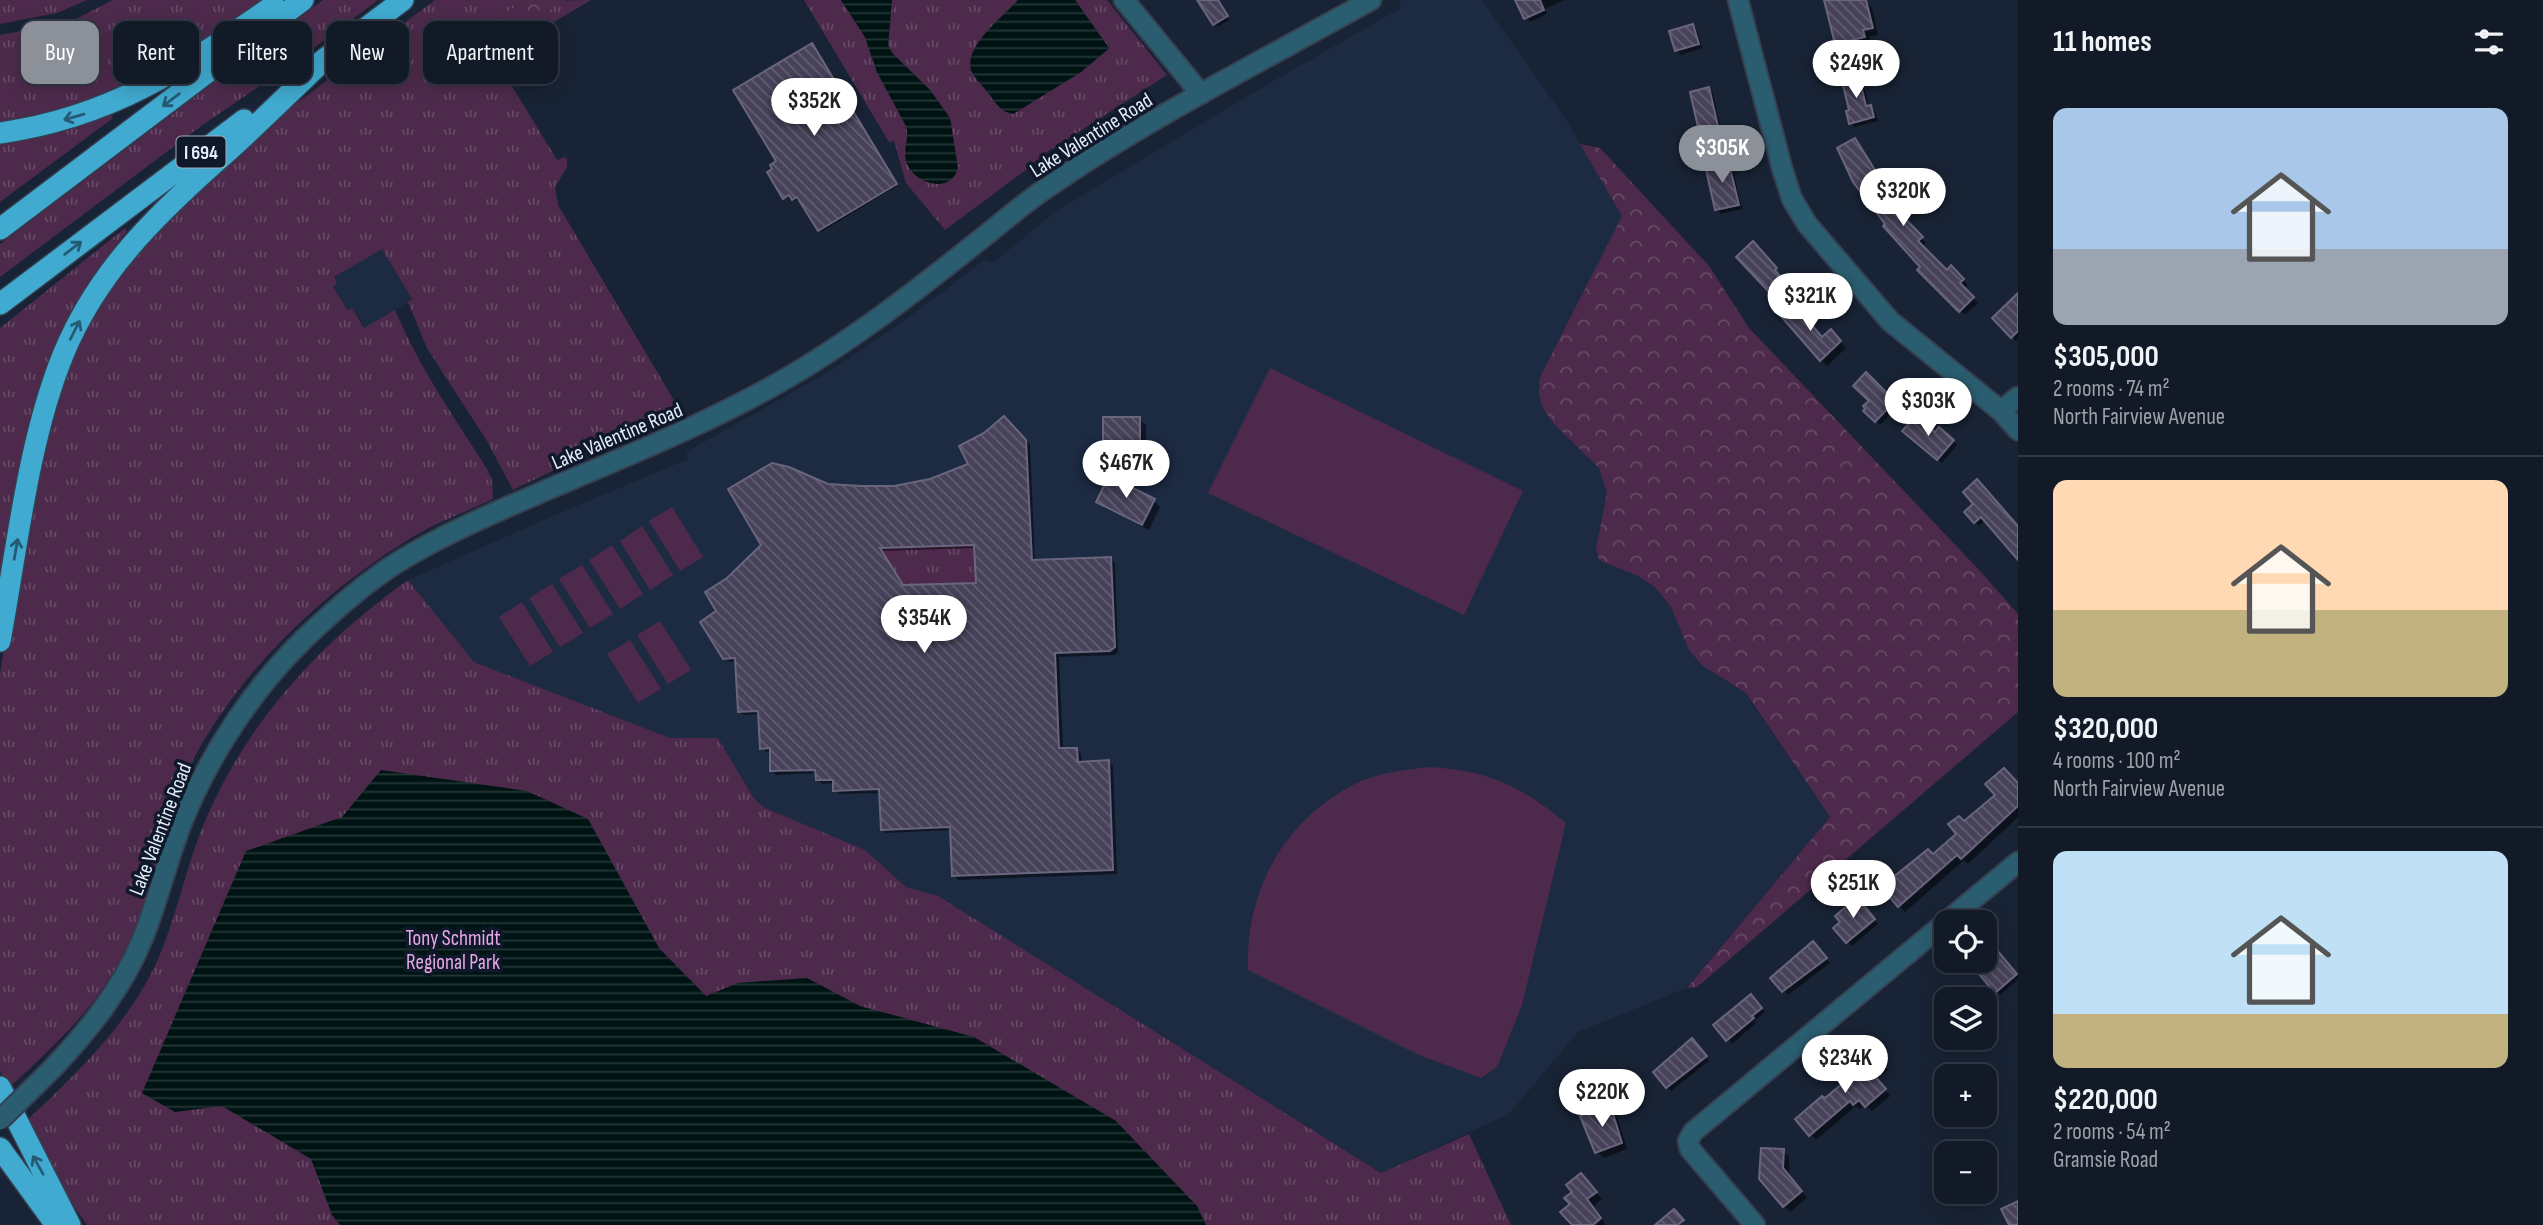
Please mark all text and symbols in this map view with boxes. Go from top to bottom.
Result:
chip: Buy [21,21,99,84]
chip: Rent [113,21,199,84]
chip: Filters [213,21,312,84]
chip: New [326,21,409,84]
chip: Apartment [423,21,558,84]
icon: filters [2470,23,2508,61]
text: 11 homes [2053,24,2152,60]
pin: $249K [1807,41,1905,100]
text: $249K [1829,49,1883,77]
pin: $352K [765,78,863,138]
text: $352K [787,87,841,115]
street label: Lake Valentine Road [1025,88,1157,183]
one-way arrow [162,93,180,108]
one-way arrow [63,111,86,124]
pin: $305K [1673,125,1771,185]
text: $305K [1695,134,1749,162]
road number: I 694 [176,136,226,168]
icon: home [2218,154,2344,280]
pin: $320K [1854,168,1952,228]
text: $320K [1876,177,1930,205]
one-way arrow [64,240,82,255]
pin: $321K [1761,274,1859,333]
text: $321K [1784,282,1836,310]
one-way arrow [68,320,82,341]
text: $305,000 [2053,339,2159,375]
text: 2 rooms · 74 m² [2053,375,2170,403]
pin: $303K [1879,378,1977,438]
text: $303K [1901,387,1955,415]
street label: Lake Valentine Road [548,398,686,475]
text: North Fairview Avenue [2053,403,2225,431]
pin: $467K [1077,440,1175,500]
text: $467K [1099,449,1153,477]
icon: home [2218,526,2344,652]
one-way arrow [10,538,24,561]
pin: $354K [875,596,973,655]
text: $354K [897,604,951,632]
text: $320,000 [2053,711,2158,747]
text: 4 rooms · 100 m² [2053,747,2181,775]
street label: Lake Valentine Road [124,759,197,899]
text: North Fairview Avenue [2053,775,2225,803]
pin: $251K [1804,860,1902,920]
text: $251K [1827,869,1879,897]
icon: home [2218,897,2344,1023]
map controls [1934,910,1997,1204]
button: locate [1934,910,1997,973]
park label: Tony Schmidt Regional Park [405,926,501,975]
button: layers [1934,987,1997,1050]
pin: $234K [1796,1036,1894,1095]
text: $234K [1818,1044,1872,1072]
button: + [1934,1064,1997,1127]
pin: $220K [1553,1070,1651,1129]
text: $220K [1575,1078,1629,1106]
text: $220,000 [2053,1082,2158,1118]
text: 2 rooms · 54 m² [2053,1118,2171,1146]
button: − [1934,1141,1997,1204]
text: Gramsie Road [2053,1146,2158,1174]
one-way arrow [31,1155,45,1175]

